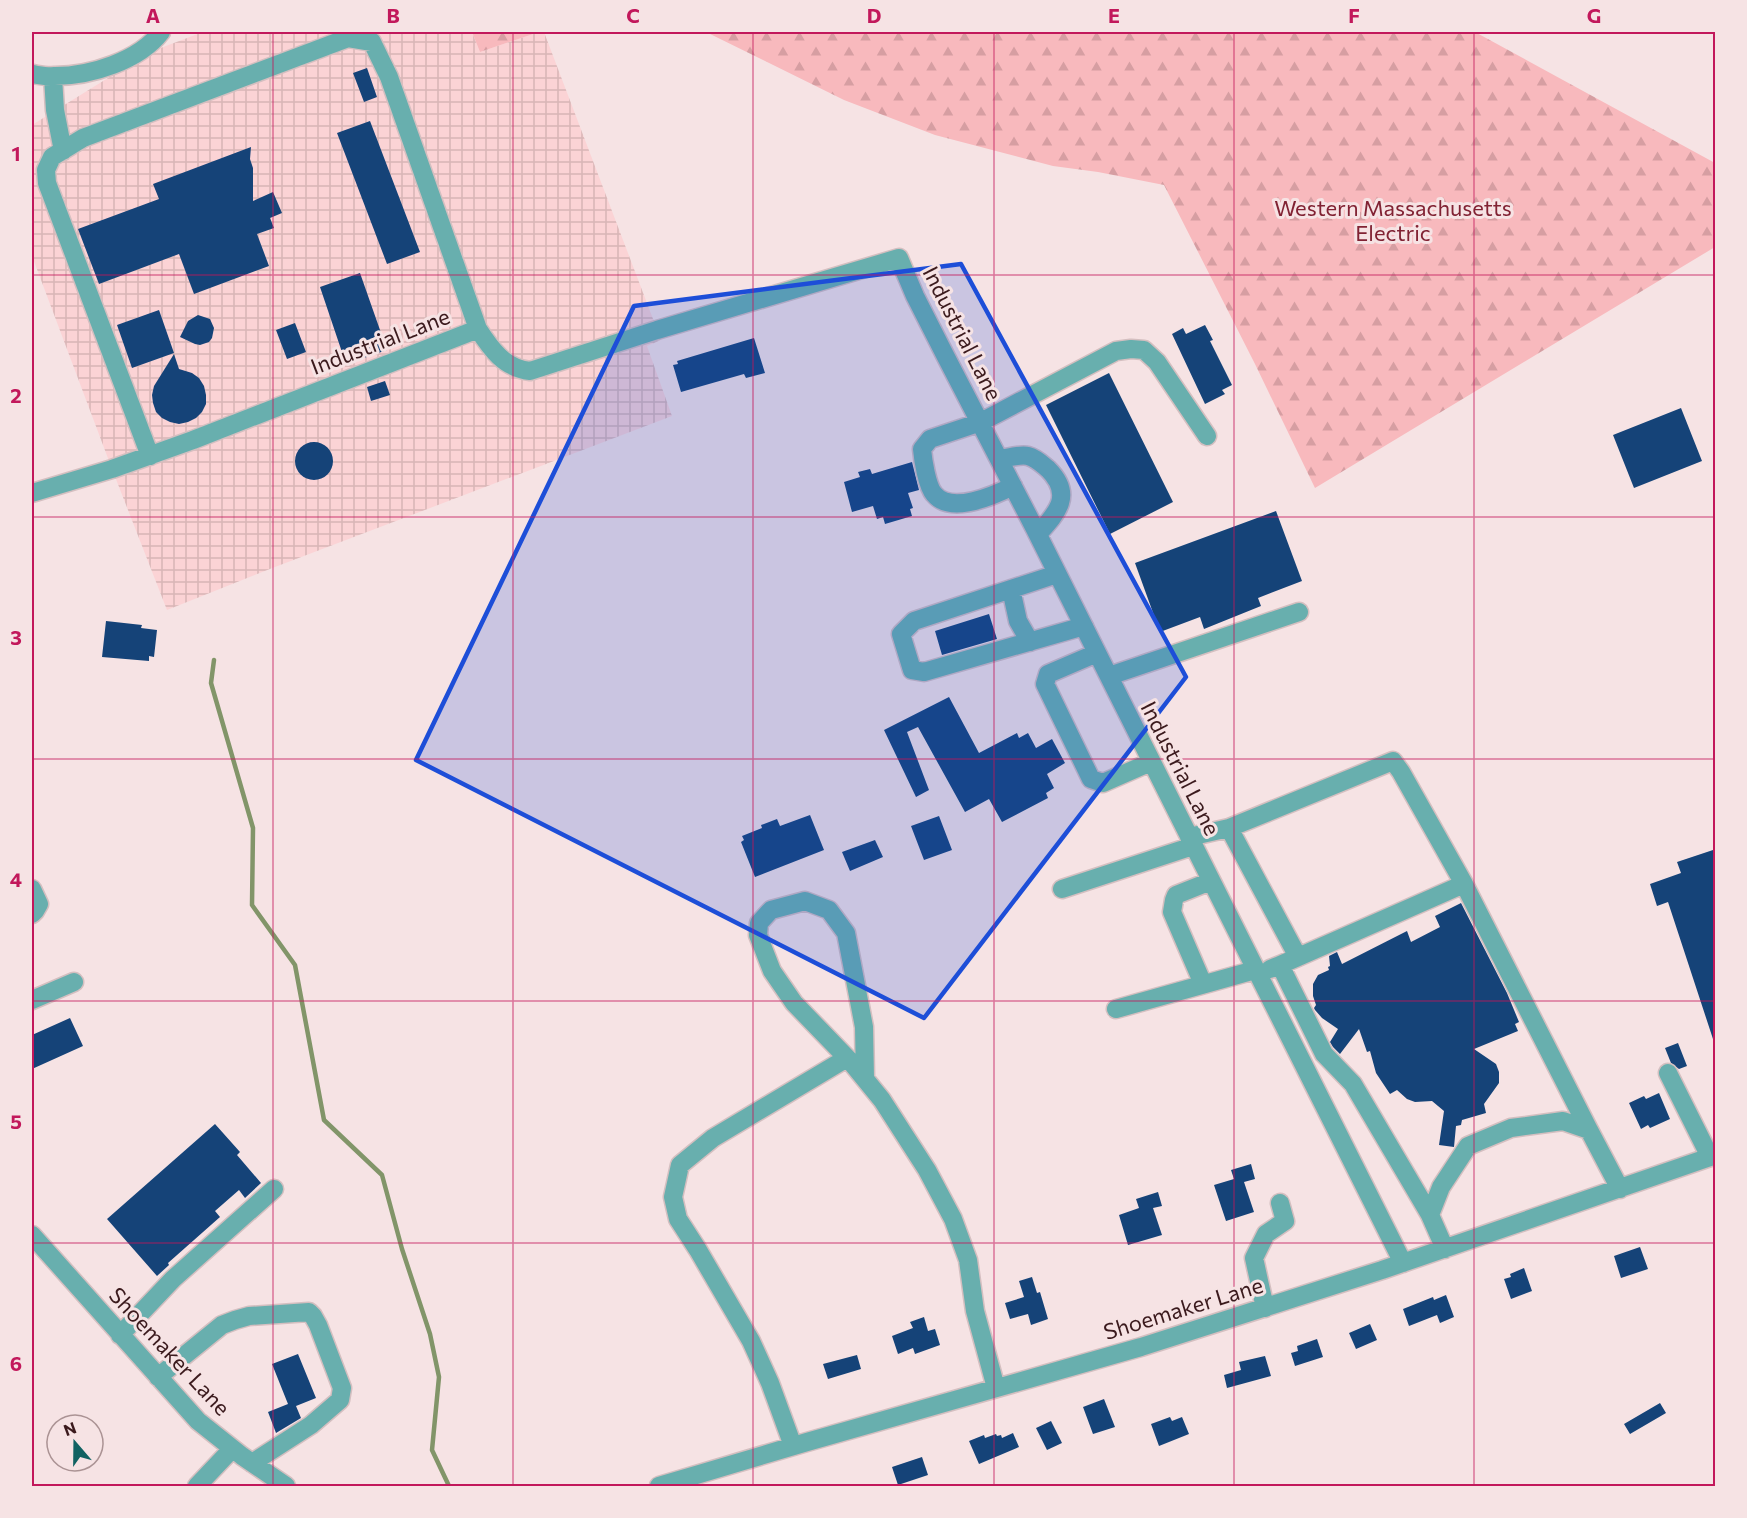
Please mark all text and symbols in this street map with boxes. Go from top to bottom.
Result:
text: A [146,3,160,27]
text: B [386,3,400,27]
text: C [626,3,640,27]
text: D [867,3,881,27]
text: E [1108,3,1120,27]
text: F [1348,3,1360,27]
text: G [1587,3,1601,27]
text: 1 [11,141,21,165]
park label: Western Massachusetts Electric [1274,194,1512,246]
street label: Industrial Lane [918,261,1008,405]
street label: Industrial Lane [307,302,453,380]
text: 2 [10,383,22,407]
text: 3 [10,625,22,649]
street label: Industrial Lane [1136,696,1226,840]
text: 4 [10,867,22,891]
text: 5 [10,1109,22,1133]
street label: Shoemaker Lane [1100,1271,1266,1345]
street label: Shoemaker Lane [104,1281,236,1421]
text: 6 [10,1351,22,1375]
north arrow [45,1413,105,1473]
text: N [61,1417,79,1439]

